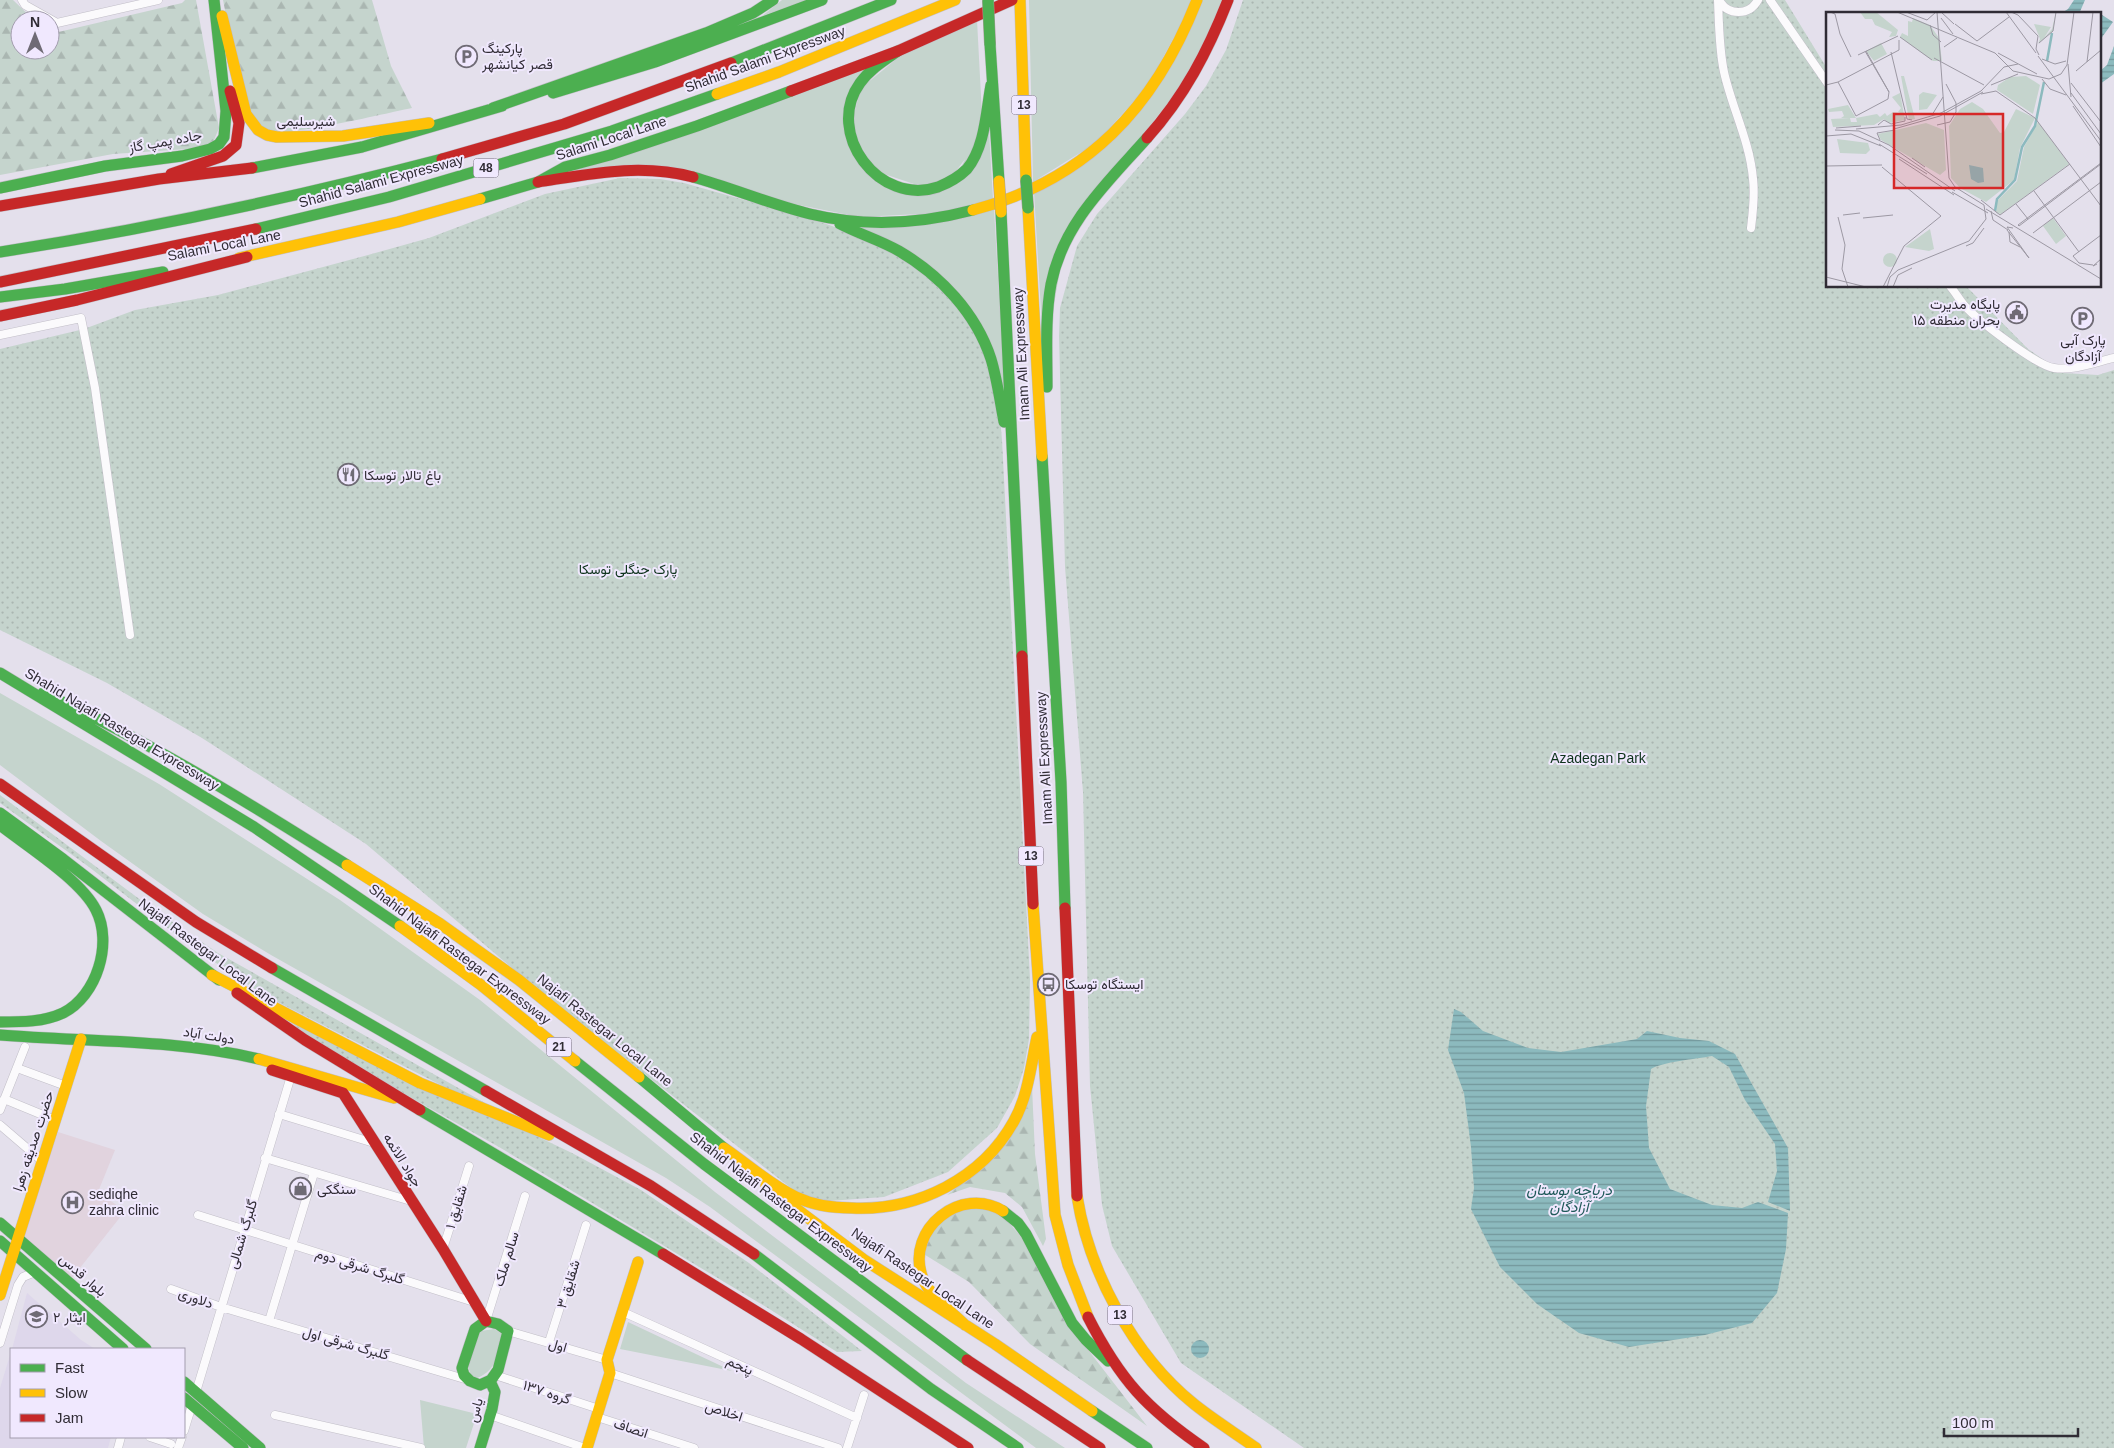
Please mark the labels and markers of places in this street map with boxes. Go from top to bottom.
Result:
place label: پارکینگ قصر کیانشهر [481,40,553,73]
parking icon: پارکینگ قصر کیانشهر [454,44,478,68]
place label: پایگاه مدیرت بحران منطقه ۱۵ [1913,296,2000,329]
public building icon: پایگاه مدیرت بحران منطقه ۱۵ [2004,300,2028,324]
parking icon: پارک آبی آزادگان [2071,306,2095,330]
place label: پارک آبی آزادگان [2060,332,2106,365]
restaurant icon: باغ تالار توسکا [336,463,360,487]
place label: باغ تالار توسکا [364,467,441,486]
bus stop icon: ایستگاه توسکا [1037,972,1061,996]
place label: ایستگاه توسکا [1065,976,1143,993]
shop icon: سنگکی [289,1177,313,1201]
place label: سنگکی [317,1181,356,1198]
place label: sediqhe zahra clinic [89,1186,159,1218]
hospital icon: sediqhe zahra clinic [61,1190,85,1214]
school or university icon: ایثار ۲ [25,1305,49,1329]
place label: ایثار ۲ [53,1309,86,1326]

